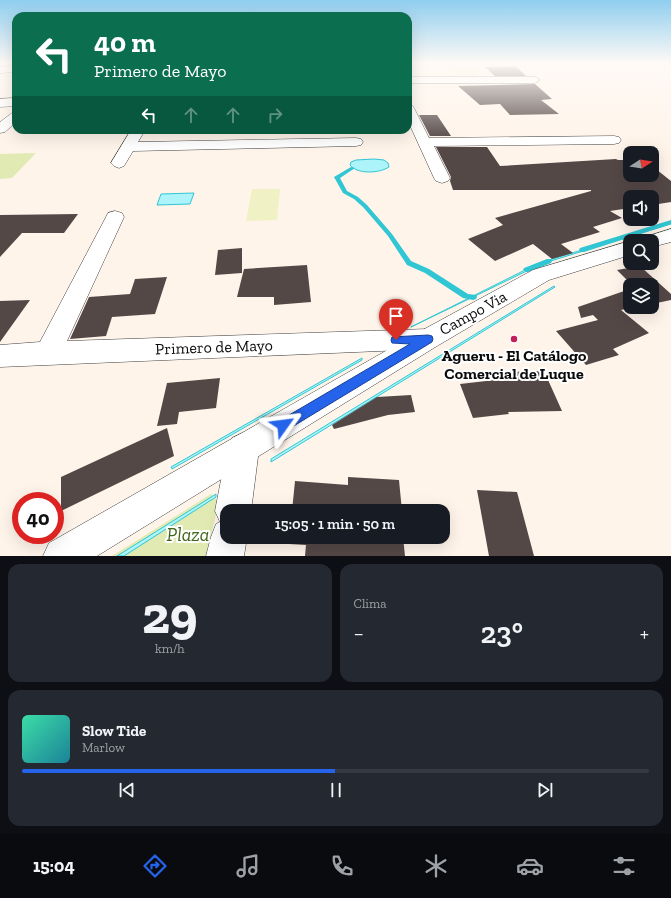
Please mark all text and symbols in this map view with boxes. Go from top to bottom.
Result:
text: 40 m [94,26,156,59]
icon: left [28,28,80,80]
text: Primero de Mayo [94,60,226,82]
icon: left [138,104,160,126]
icon: ahead [180,104,202,126]
icon: ahead [222,104,244,126]
icon: right [264,104,286,126]
north arrow [623,146,659,182]
map controls [623,146,659,314]
button: sound [623,190,659,226]
button: search [623,234,659,270]
button: layers [623,278,659,314]
street label: Campo Via [436,287,510,339]
pin [379,299,413,340]
icon: arrive [385,305,407,327]
marker: Agueru - El Catálogo Comercial de Luque [509,334,519,344]
street label: Primero de Mayo [155,335,273,359]
place label: Agueru - El Catálogo Comercial de Luque [442,346,587,383]
position arrow [262,404,304,446]
speed limit sign: 40 [12,492,64,544]
text: 15:05 · 1 min · 50 m [275,515,395,533]
park label: Plaza [167,523,209,546]
text: 29 [142,584,198,646]
text: Clima [354,596,387,611]
text: 23° [480,615,523,651]
text: − [354,620,364,647]
text: + [640,620,649,647]
text: km/h [155,641,185,656]
text: Slow Tide [82,722,146,740]
text: Marlow [82,740,125,755]
icon: previous [116,779,138,801]
icon: pause [325,779,347,801]
icon: next [534,779,556,801]
icon: directions [141,852,169,880]
icon: music [234,852,262,880]
icon: phone [328,852,356,880]
icon: climate [422,852,450,880]
icon: car [516,852,544,880]
icon: filters [610,852,638,880]
text: 15:04 [33,855,75,877]

